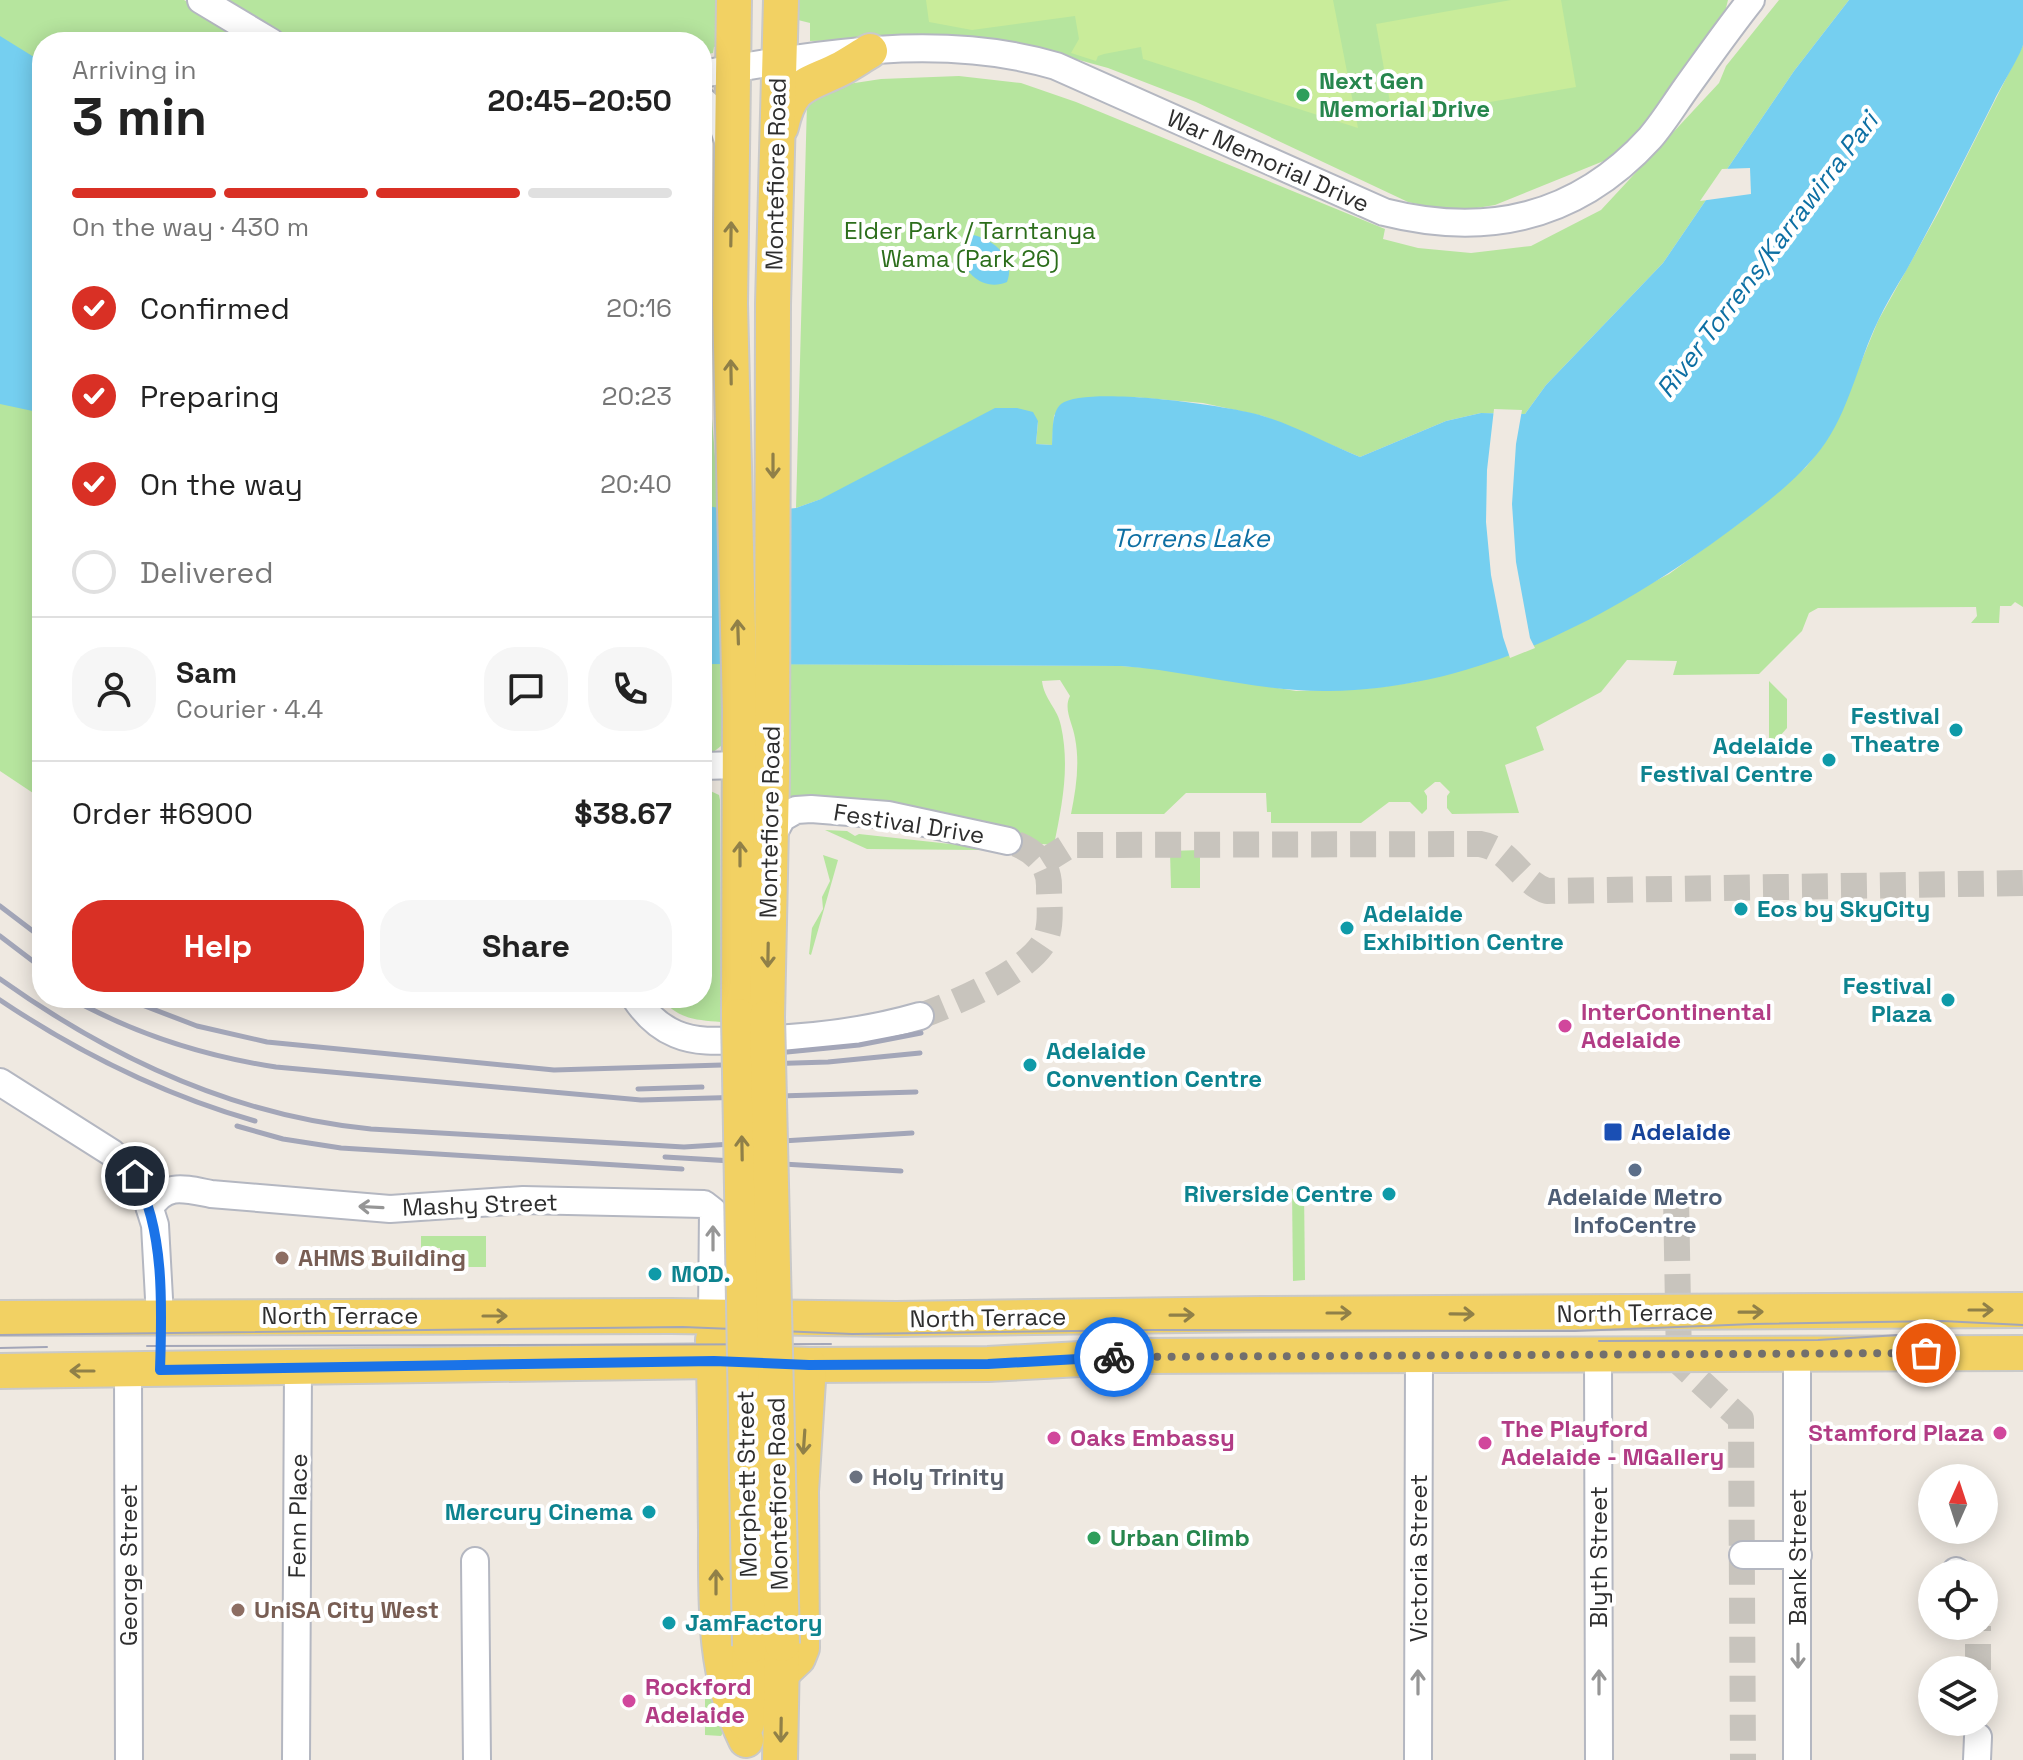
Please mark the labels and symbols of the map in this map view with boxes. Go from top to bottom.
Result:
place label: Next Gen Memorial Drive [1319,65,1490,124]
street label: Montefiore Road [758,77,793,271]
marker: Next Gen Memorial Drive [1294,86,1312,104]
street label: War Memorial Drive [1162,102,1374,219]
water label: River Torrens/Karrawirra Pari [1648,103,1887,405]
park label: Elder Park / Tarntanya Wama (Park 26) [844,215,1096,274]
one-way arrow [723,221,738,248]
one-way arrow [723,359,738,386]
one-way arrow [765,452,781,479]
water label: Torrens Lake [1112,521,1271,555]
one-way arrow [730,619,745,646]
place label: Festival Theatre [1850,700,1940,759]
marker: Festival Theatre [1947,721,1965,739]
street label: Montefiore Road [752,725,787,919]
place label: Adelaide Festival Centre [1640,730,1813,789]
marker: Adelaide Festival Centre [1820,751,1838,769]
street label: Festival Drive [831,796,987,851]
one-way arrow [732,841,748,868]
place label: Eos by SkyCity [1757,893,1930,924]
place label: Adelaide Exhibition Centre [1363,898,1564,957]
marker: Eos by SkyCity [1732,900,1750,918]
marker: Adelaide Exhibition Centre [1338,919,1356,937]
one-way arrow [760,941,776,968]
place label: Festival Plaza [1843,970,1932,1029]
marker: Festival Plaza [1939,991,1957,1009]
place label: InterContinental Adelaide [1581,996,1772,1055]
marker: InterContinental Adelaide [1556,1017,1574,1035]
place label: Adelaide Convention Centre [1046,1035,1262,1094]
marker: Adelaide Convention Centre [1021,1056,1039,1074]
place label: Adelaide [1631,1116,1731,1147]
marker: Adelaide [1602,1121,1624,1143]
one-way arrow [734,1135,749,1162]
pin [101,1142,169,1210]
marker: Adelaide Metro InfoCentre [1626,1161,1644,1179]
place label: Riverside Centre [1184,1178,1373,1209]
place label: Adelaide Metro InfoCentre [1547,1181,1723,1240]
marker: Riverside Centre [1380,1185,1398,1203]
street label: Mashy Street [402,1186,558,1223]
one-way arrow [358,1200,385,1215]
one-way arrow [705,1225,720,1252]
place label: AHMS Building [298,1242,466,1273]
marker: AHMS Building [273,1249,291,1267]
place label: MOD. [671,1258,731,1289]
marker: MOD. [646,1265,664,1283]
street label: North Terrace [1556,1296,1714,1329]
street label: North Terrace [262,1300,418,1331]
street label: North Terrace [909,1301,1067,1334]
one-way arrow [1967,1302,1994,1318]
one-way arrow [1737,1304,1764,1319]
one-way arrow [1325,1305,1352,1321]
one-way arrow [1448,1306,1475,1321]
one-way arrow [1168,1307,1195,1323]
one-way arrow [481,1308,508,1324]
courier [1074,1317,1154,1397]
pin [1892,1319,1960,1387]
one-way arrow [69,1363,96,1379]
street label: Morphett Street [729,1390,764,1578]
street label: Montefiore Road [760,1397,795,1591]
place label: The Playford Adelaide - MGallery [1501,1413,1724,1472]
place label: Stamford Plaza [1808,1417,1984,1448]
place label: Oaks Embassy [1070,1422,1235,1453]
marker: Stamford Plaza [1991,1424,2009,1442]
one-way arrow [796,1428,811,1455]
marker: Oaks Embassy [1045,1429,1063,1447]
marker: The Playford Adelaide - MGallery [1476,1434,1494,1452]
street label: Fenn Place [281,1453,314,1579]
place label: Holy Trinity [872,1461,1004,1492]
north arrow [1918,1464,1998,1544]
marker: Holy Trinity [847,1468,865,1486]
street label: Victoria Street [1403,1474,1434,1642]
street label: George Street [113,1484,144,1646]
street label: Blyth Street [1583,1486,1614,1628]
street label: Bank Street [1782,1489,1813,1625]
place label: Mercury Cinema [445,1496,633,1527]
marker: Mercury Cinema [640,1503,658,1521]
place label: Urban Climb [1110,1522,1250,1553]
marker: Urban Climb [1085,1529,1103,1547]
one-way arrow [708,1569,724,1596]
place label: UniSA City West [254,1594,439,1625]
marker: UniSA City West [229,1601,247,1619]
place label: JamFactory [685,1607,823,1638]
marker: JamFactory [660,1614,678,1632]
one-way arrow [1790,1642,1806,1669]
one-way arrow [1410,1669,1426,1696]
one-way arrow [1591,1669,1607,1696]
place label: Rockford Adelaide [645,1671,752,1730]
marker: Rockford Adelaide [620,1692,638,1710]
one-way arrow [773,1716,789,1743]

